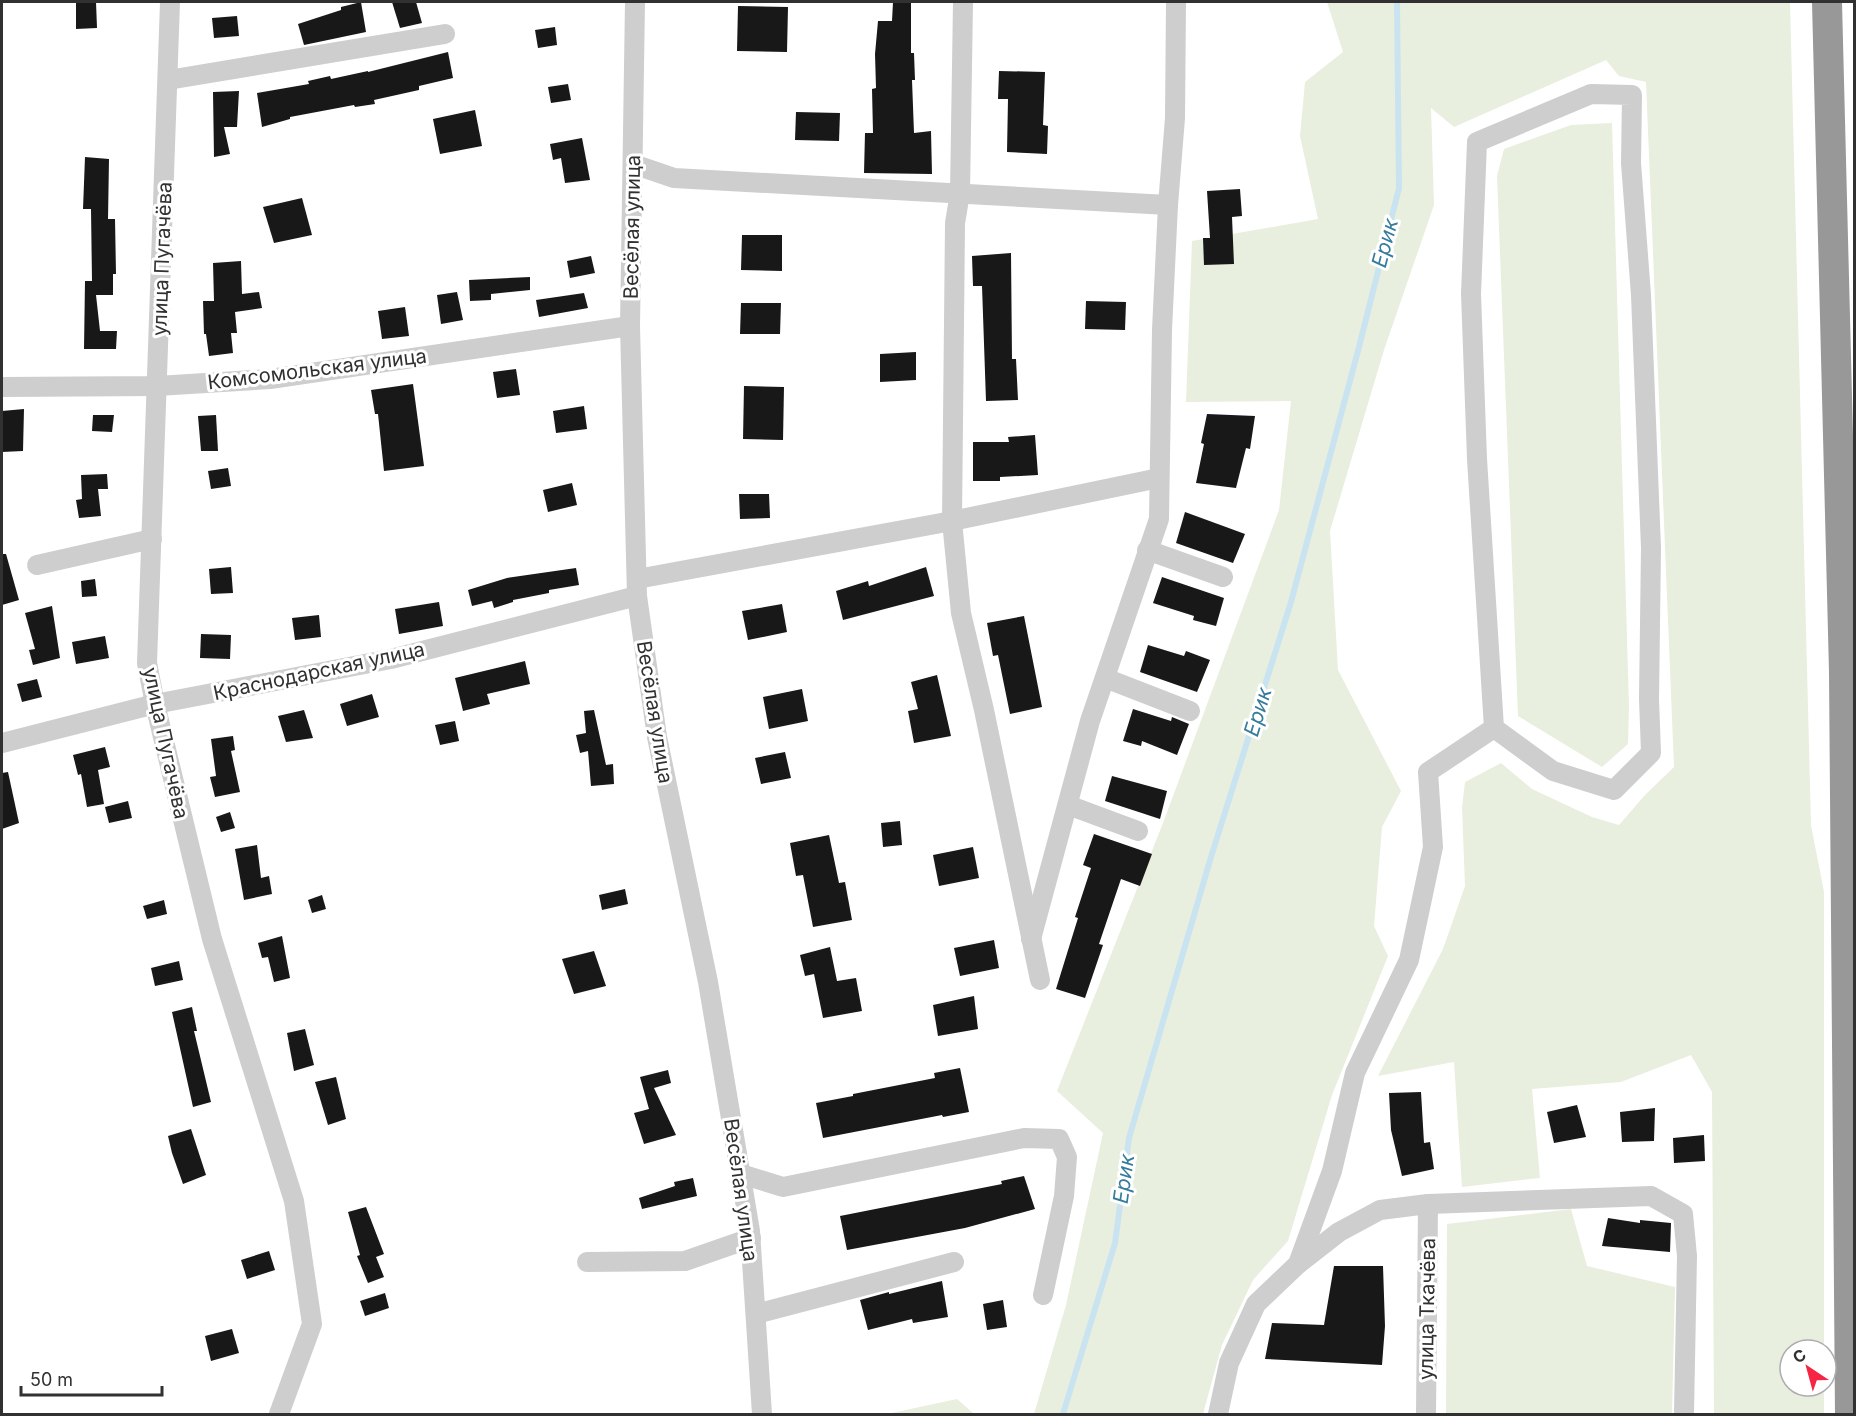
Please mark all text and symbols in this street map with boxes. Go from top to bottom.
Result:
street label: Весёлая улица [619,155,645,299]
street label: улица Пугачёва [147,181,177,337]
water label: Ерик [1366,215,1403,270]
street label: Комсомольская улица [206,344,428,394]
street label: Краснодарская улица [211,637,427,705]
street label: Весёлая улица [632,639,678,785]
street label: улица Пугачёва [138,665,194,821]
water label: Ерик [1238,684,1277,739]
street label: Весёлая улица [719,1117,763,1263]
water label: Ерик [1108,1152,1139,1205]
street label: улица Ткачёва [1414,1238,1440,1380]
north arrow [1778,1338,1838,1398]
text: С [1789,1344,1810,1367]
scale bar [21,1359,162,1397]
text: 50 m [30,1369,73,1390]

